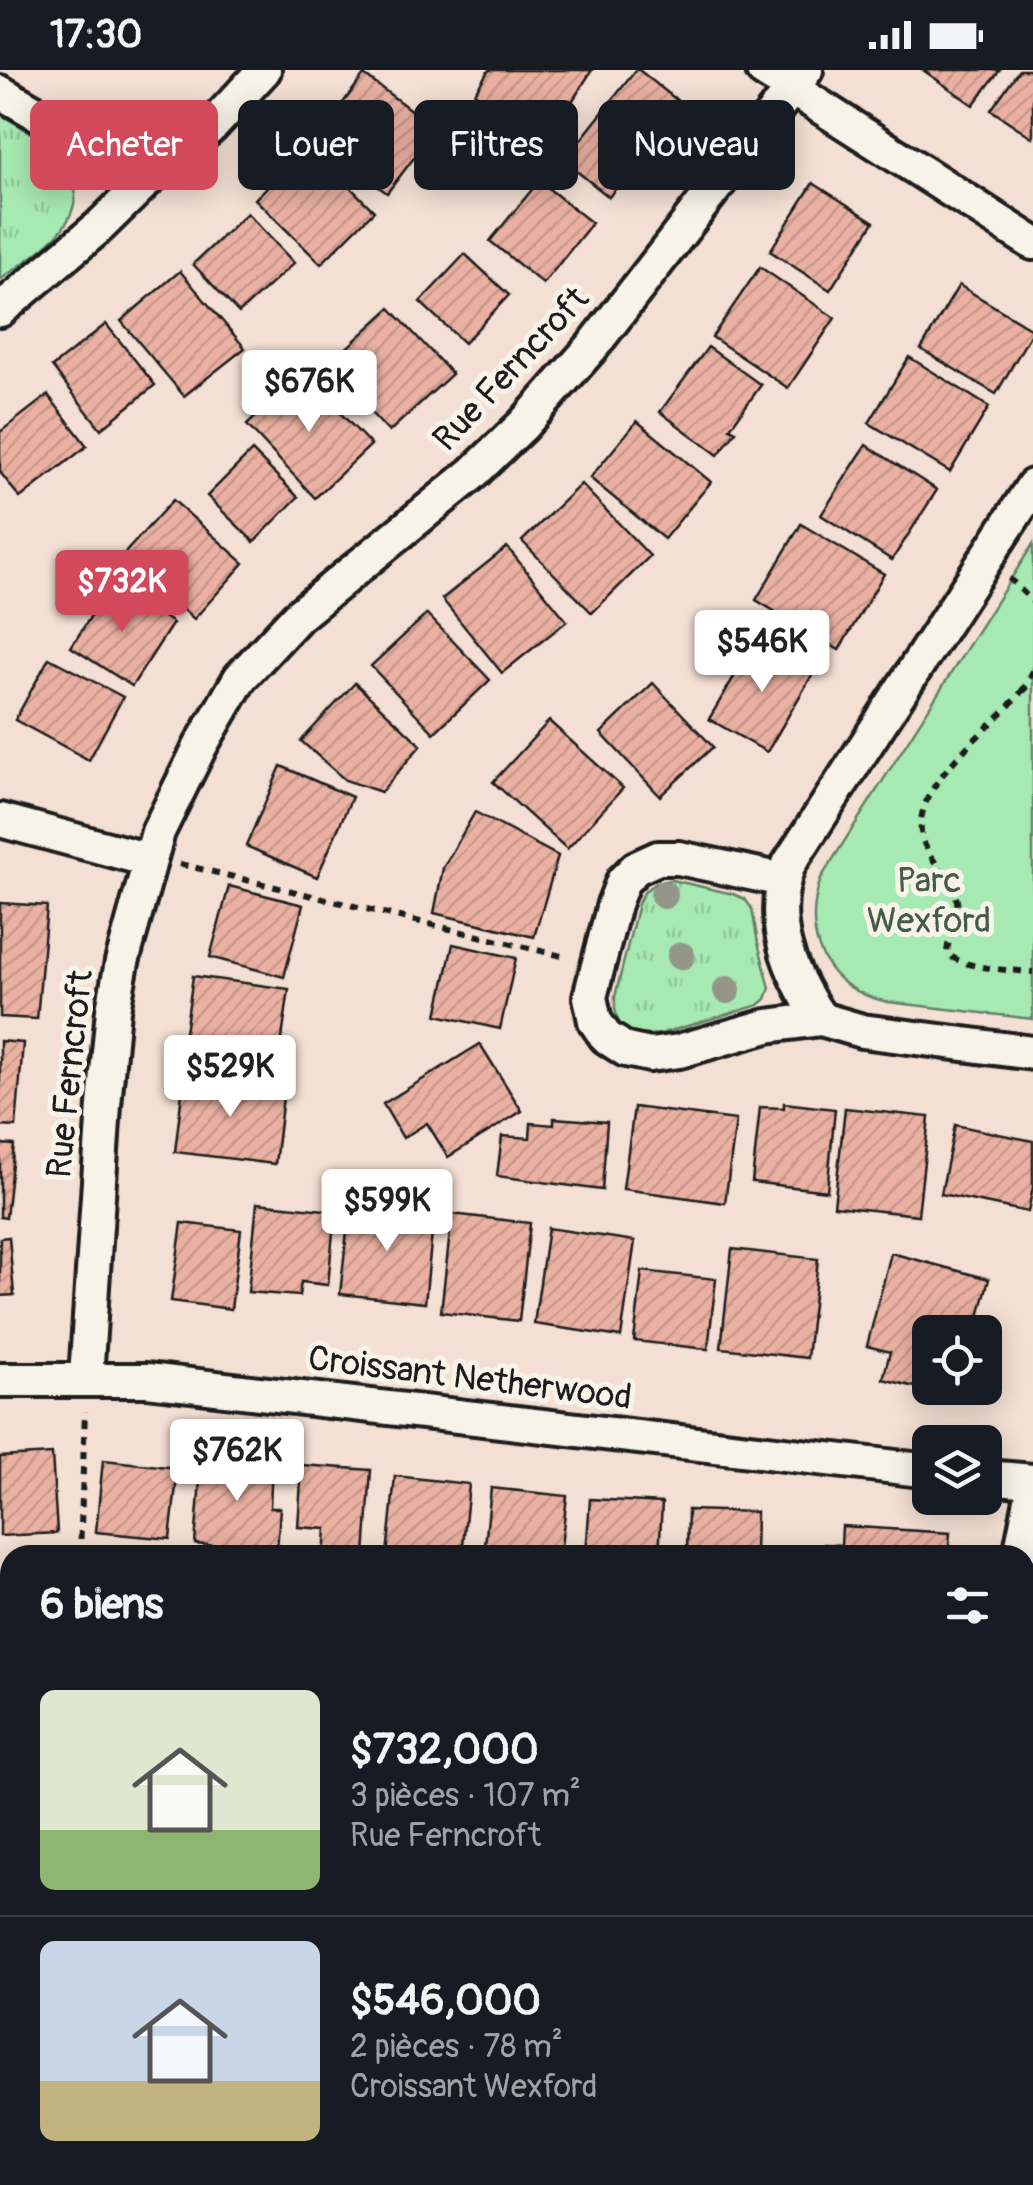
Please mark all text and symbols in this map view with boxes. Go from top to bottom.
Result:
text: 17:30 [50,11,142,59]
chip: Acheter [30,100,218,190]
chip: Louer [238,100,394,190]
chip: Filtres [414,100,578,190]
chip: Nouveau [598,100,795,190]
street label: Rue Ferncroft [424,277,599,460]
pin: $676K [239,350,379,435]
text: $676K [264,362,354,402]
pin: $732K [52,550,192,635]
text: $732K [77,562,167,602]
pin: $546K [692,610,832,695]
text: $546K [716,622,808,662]
park label: Parc Wexford [867,859,991,943]
street label: Rue Ferncroft [37,967,103,1180]
pin: $529K [160,1035,300,1120]
text: $529K [186,1047,274,1087]
pin: $599K [317,1169,457,1254]
text: $599K [344,1181,430,1221]
map controls [912,1315,1002,1515]
button: locate [912,1315,1002,1405]
street label: Croissant Netherwood [306,1336,634,1420]
pin: $762K [167,1419,307,1504]
button: layers [912,1425,1002,1515]
text: $762K [192,1431,282,1471]
icon: filters [940,1578,995,1633]
text: 6 biens [40,1579,163,1631]
text: $732,000 [350,1724,539,1776]
icon: home [120,1730,240,1850]
text: 3 pièces · 107 m² [350,1776,581,1816]
text: Rue Ferncroft [350,1816,541,1856]
text: $546,000 [350,1975,541,2027]
icon: home [120,1981,240,2101]
text: 2 pièces · 78 m² [350,2027,563,2067]
text: Croissant Wexford [350,2067,597,2107]

